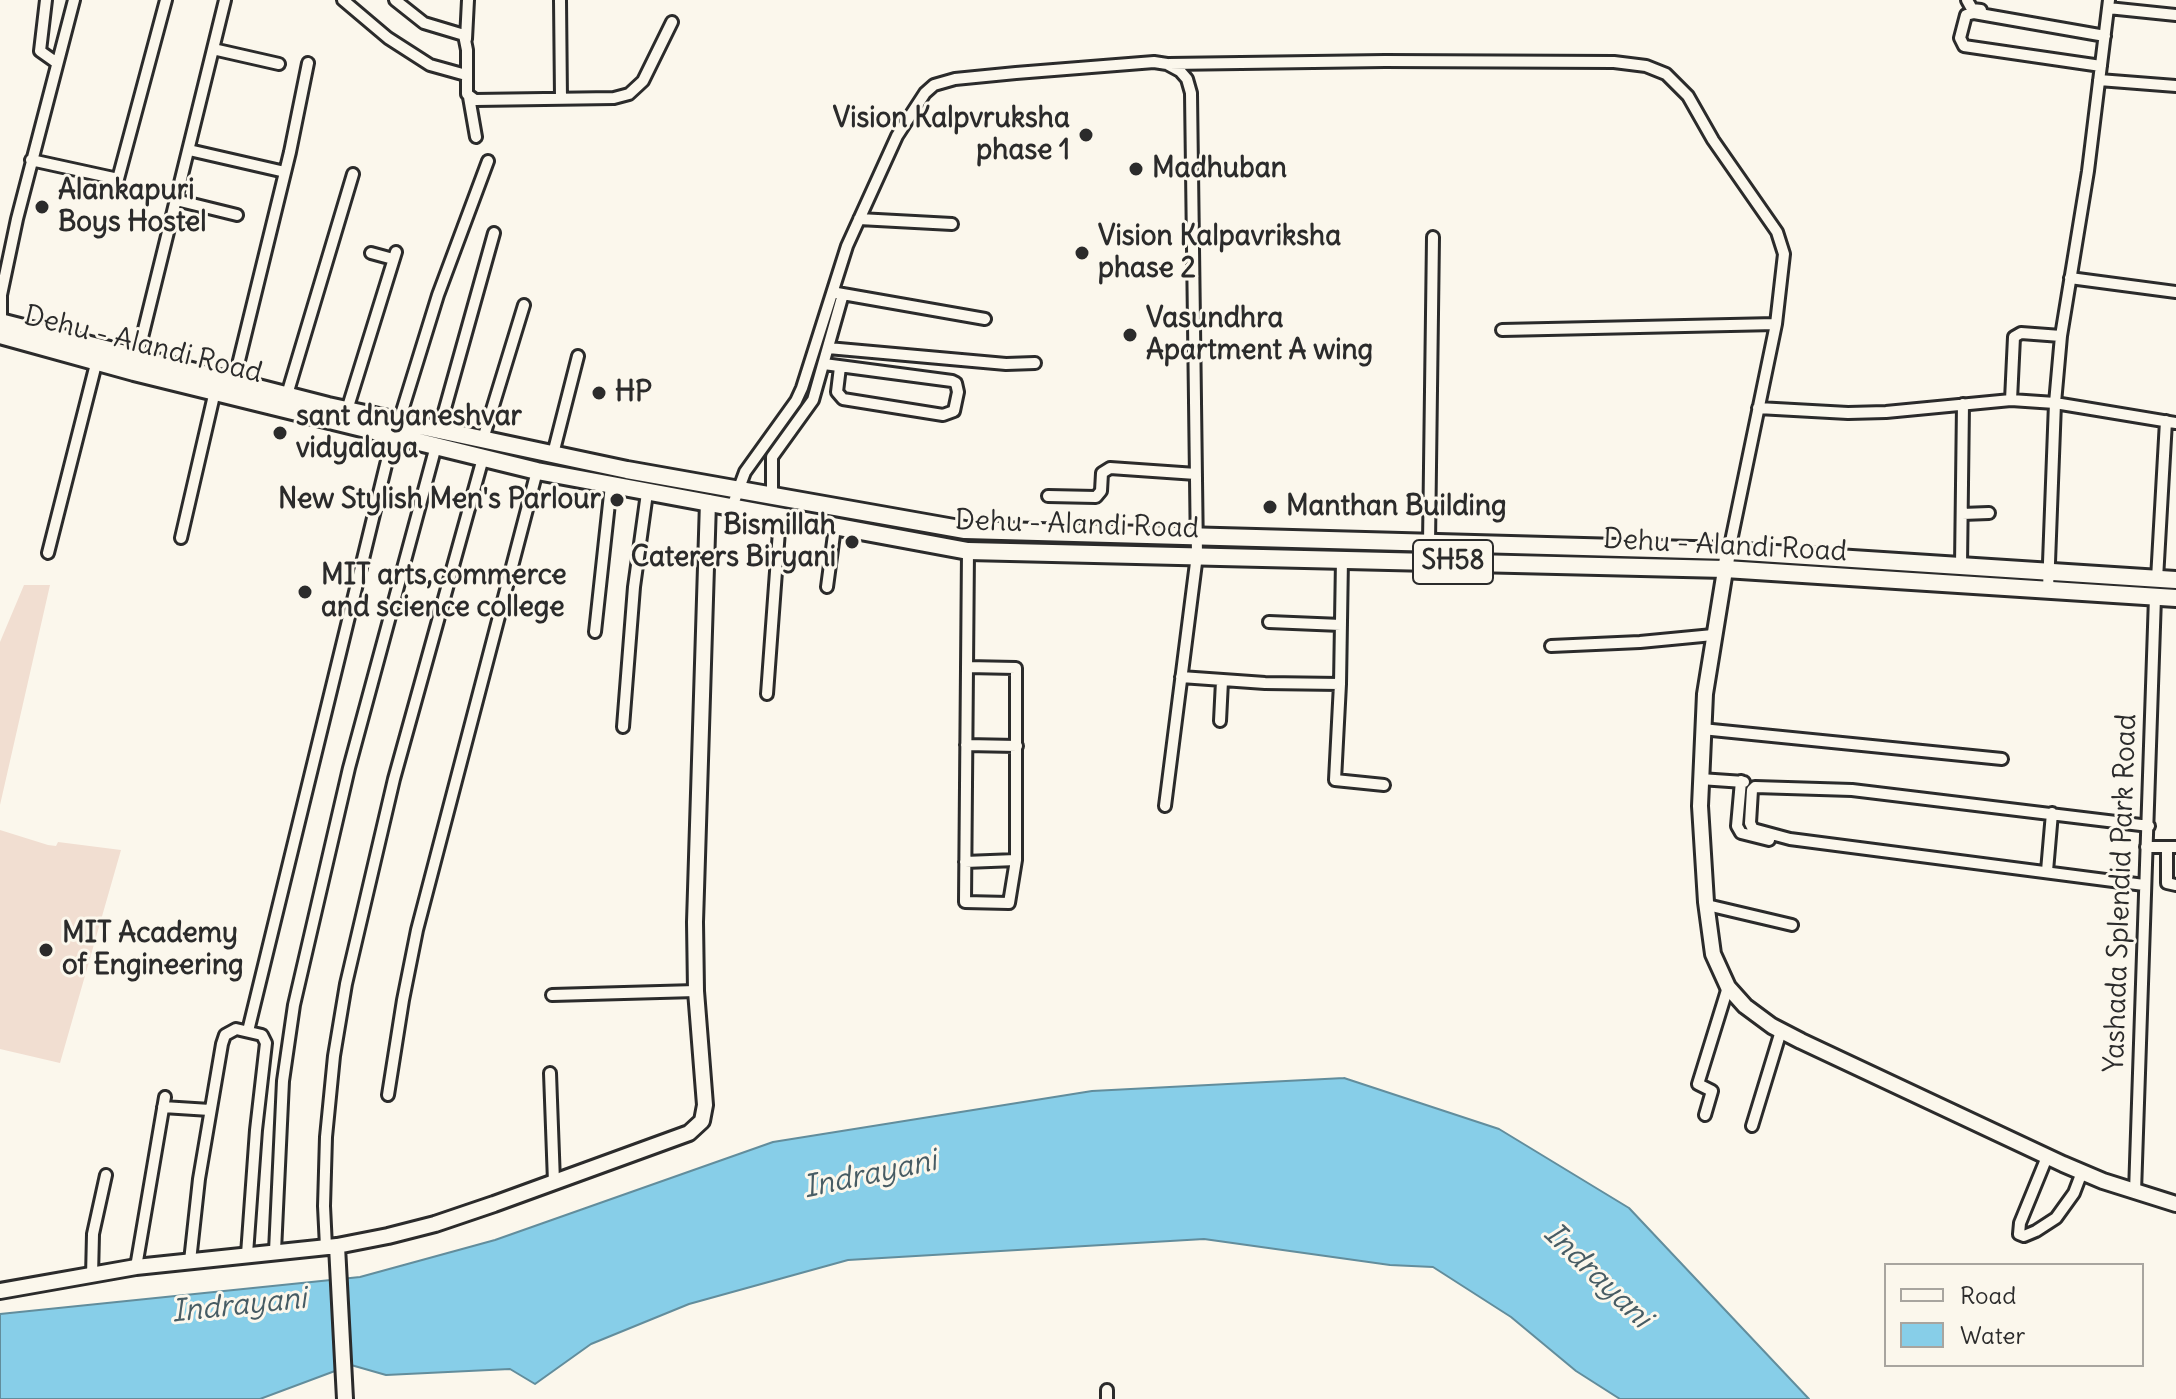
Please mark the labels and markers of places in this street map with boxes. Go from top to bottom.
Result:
place label: Vision Kalpvruksha phase 1 [833,102,1070,168]
marker: Vision Kalpvruksha phase 1 [1077,126,1095,144]
place label: Madhuban [1152,152,1287,186]
marker: Madhuban [1127,160,1145,178]
place label: Alankapuri Boys Hostel [58,174,206,240]
marker: Alankapuri Boys Hostel [33,198,51,216]
place label: Vision Kalpavriksha phase 2 [1098,220,1341,286]
marker: Vision Kalpavriksha phase 2 [1073,244,1091,262]
place label: Vasundhra Apartment A wing [1146,302,1373,368]
marker: Vasundhra Apartment A wing [1121,326,1139,344]
place label: HP [615,376,652,410]
marker: HP [590,384,608,402]
place label: sant dnyaneshvar vidyalaya [296,400,522,466]
marker: sant dnyaneshvar vidyalaya [271,424,289,442]
place label: New Stylish Men's Parlour [278,483,601,517]
place label: Manthan Building [1286,490,1507,524]
marker: New Stylish Men's Parlour [608,491,626,509]
marker: Manthan Building [1261,498,1279,516]
place label: Bismillah Caterers Biryani [631,509,836,575]
marker: Bismillah Caterers Biryani [843,533,861,551]
place label: MIT arts,commerce and science college [321,559,567,625]
marker: MIT arts,commerce and science college [296,583,314,601]
place label: MIT Academy of Engineering [62,917,244,983]
marker: MIT Academy of Engineering [37,941,55,959]

